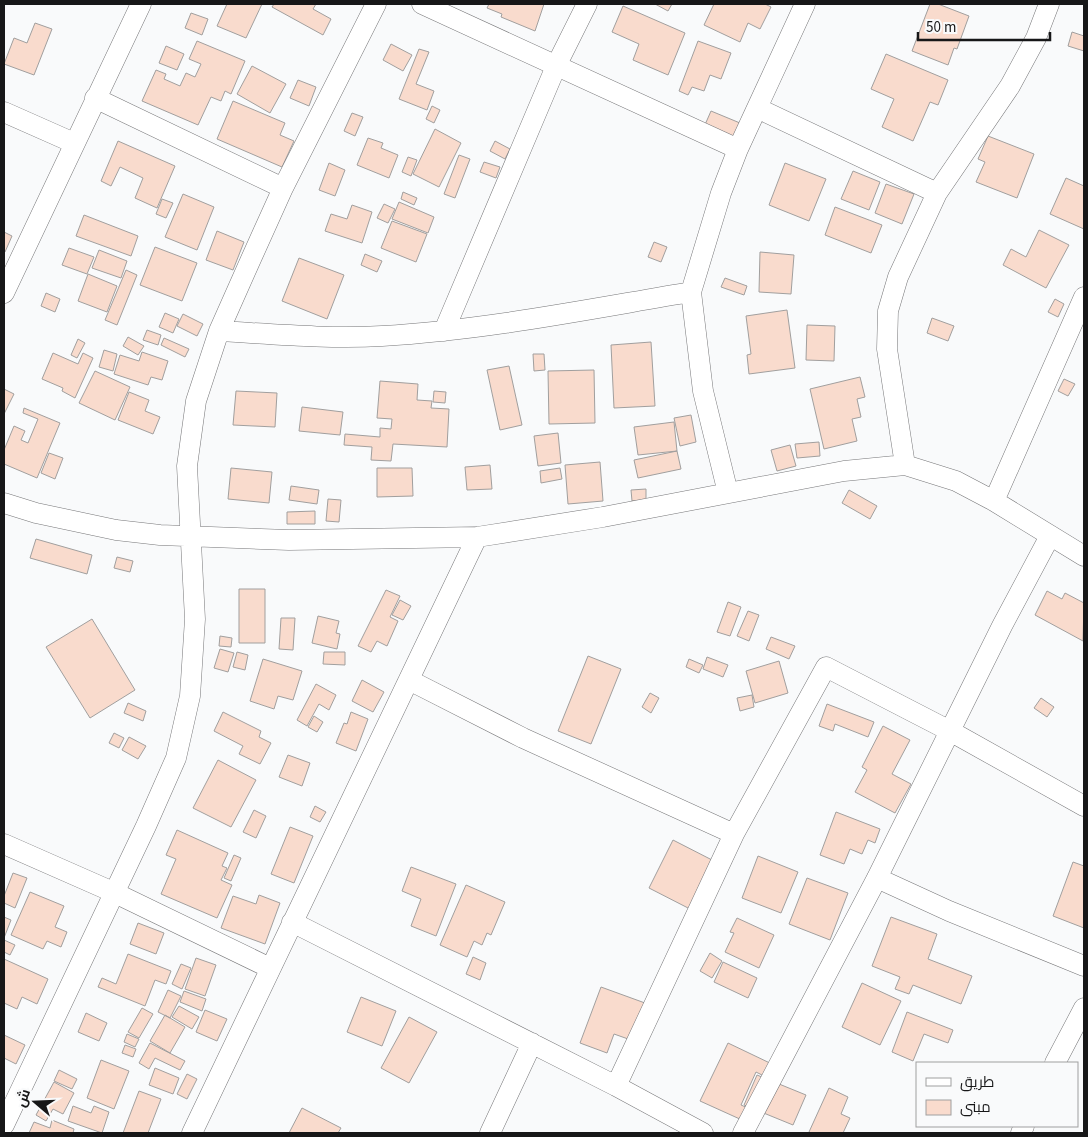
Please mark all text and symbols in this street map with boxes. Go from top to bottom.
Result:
scale bar [918,10,1050,42]
text: 50 m [926,17,956,38]
legend [916,1062,1078,1127]
text: طريق [960,1072,994,1093]
north arrow [10,1077,60,1127]
text: ش [11,1086,36,1110]
text: مبنى [960,1097,991,1118]

